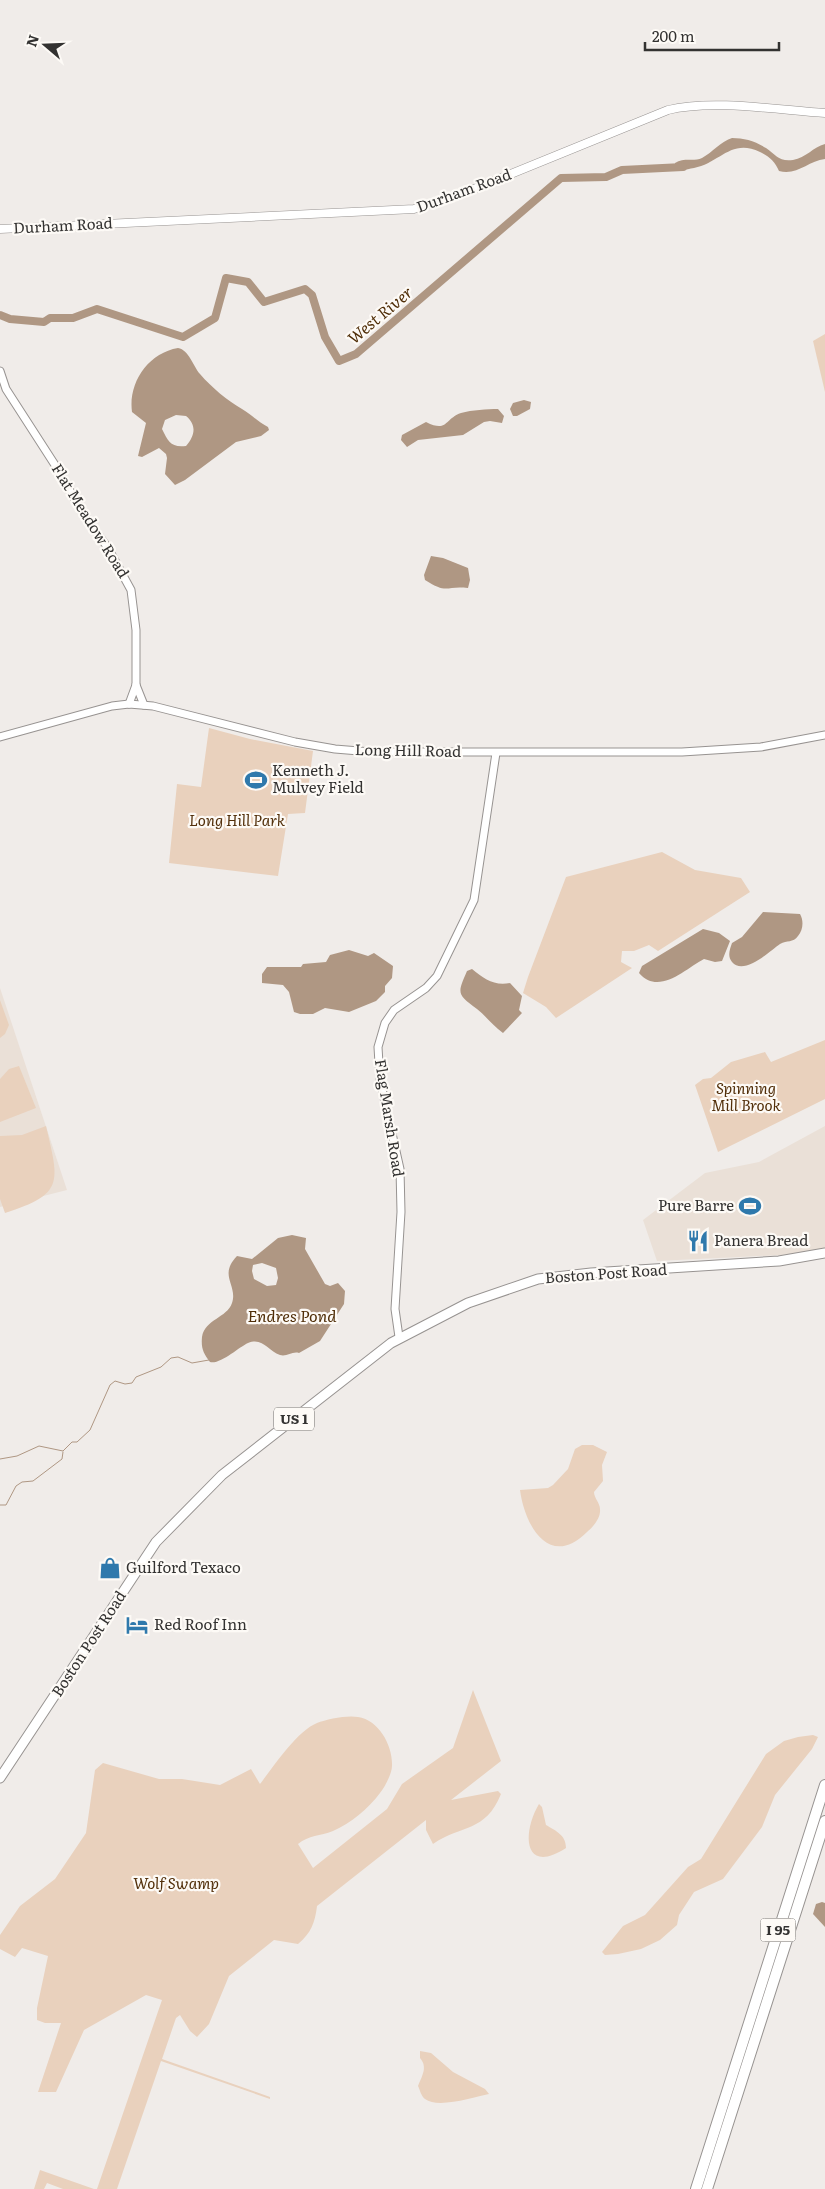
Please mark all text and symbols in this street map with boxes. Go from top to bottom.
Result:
north arrow [20,20,70,70]
scale bar [645,20,779,52]
text: 200 m [652,24,695,47]
text: N [20,31,43,49]
street label: Durham Road [413,162,514,217]
street label: Durham Road [13,210,113,239]
water label: West River [341,280,417,349]
street label: Flat Meadow Road [47,459,136,582]
street label: Long Hill Road [355,737,461,762]
place label: Kenneth J. Mulvey Field [272,758,364,798]
sports icon: Kenneth J. Mulvey Field [243,767,269,793]
park label: Long Hill Park [189,808,286,831]
street label: Flag Marsh Road [370,1057,411,1178]
park label: Spinning Mill Brook [711,1076,781,1116]
place label: Pure Barre [658,1193,734,1216]
sports icon: Pure Barre [737,1193,763,1219]
restaurant icon: Panera Bread [685,1228,711,1254]
place label: Panera Bread [714,1228,808,1251]
street label: Boston Post Road [544,1257,668,1288]
water label: Endres Pond [248,1303,337,1327]
road number: US 1 [274,1408,314,1430]
shop icon: Guilford Texaco [97,1555,123,1581]
place label: Guilford Texaco [126,1555,241,1578]
street label: Boston Post Road [45,1586,131,1701]
hotel icon: Red Roof Inn [124,1612,150,1638]
place label: Red Roof Inn [154,1612,247,1635]
park label: Wolf Swamp [133,1871,219,1894]
road number: I 95 [760,1918,796,1942]

